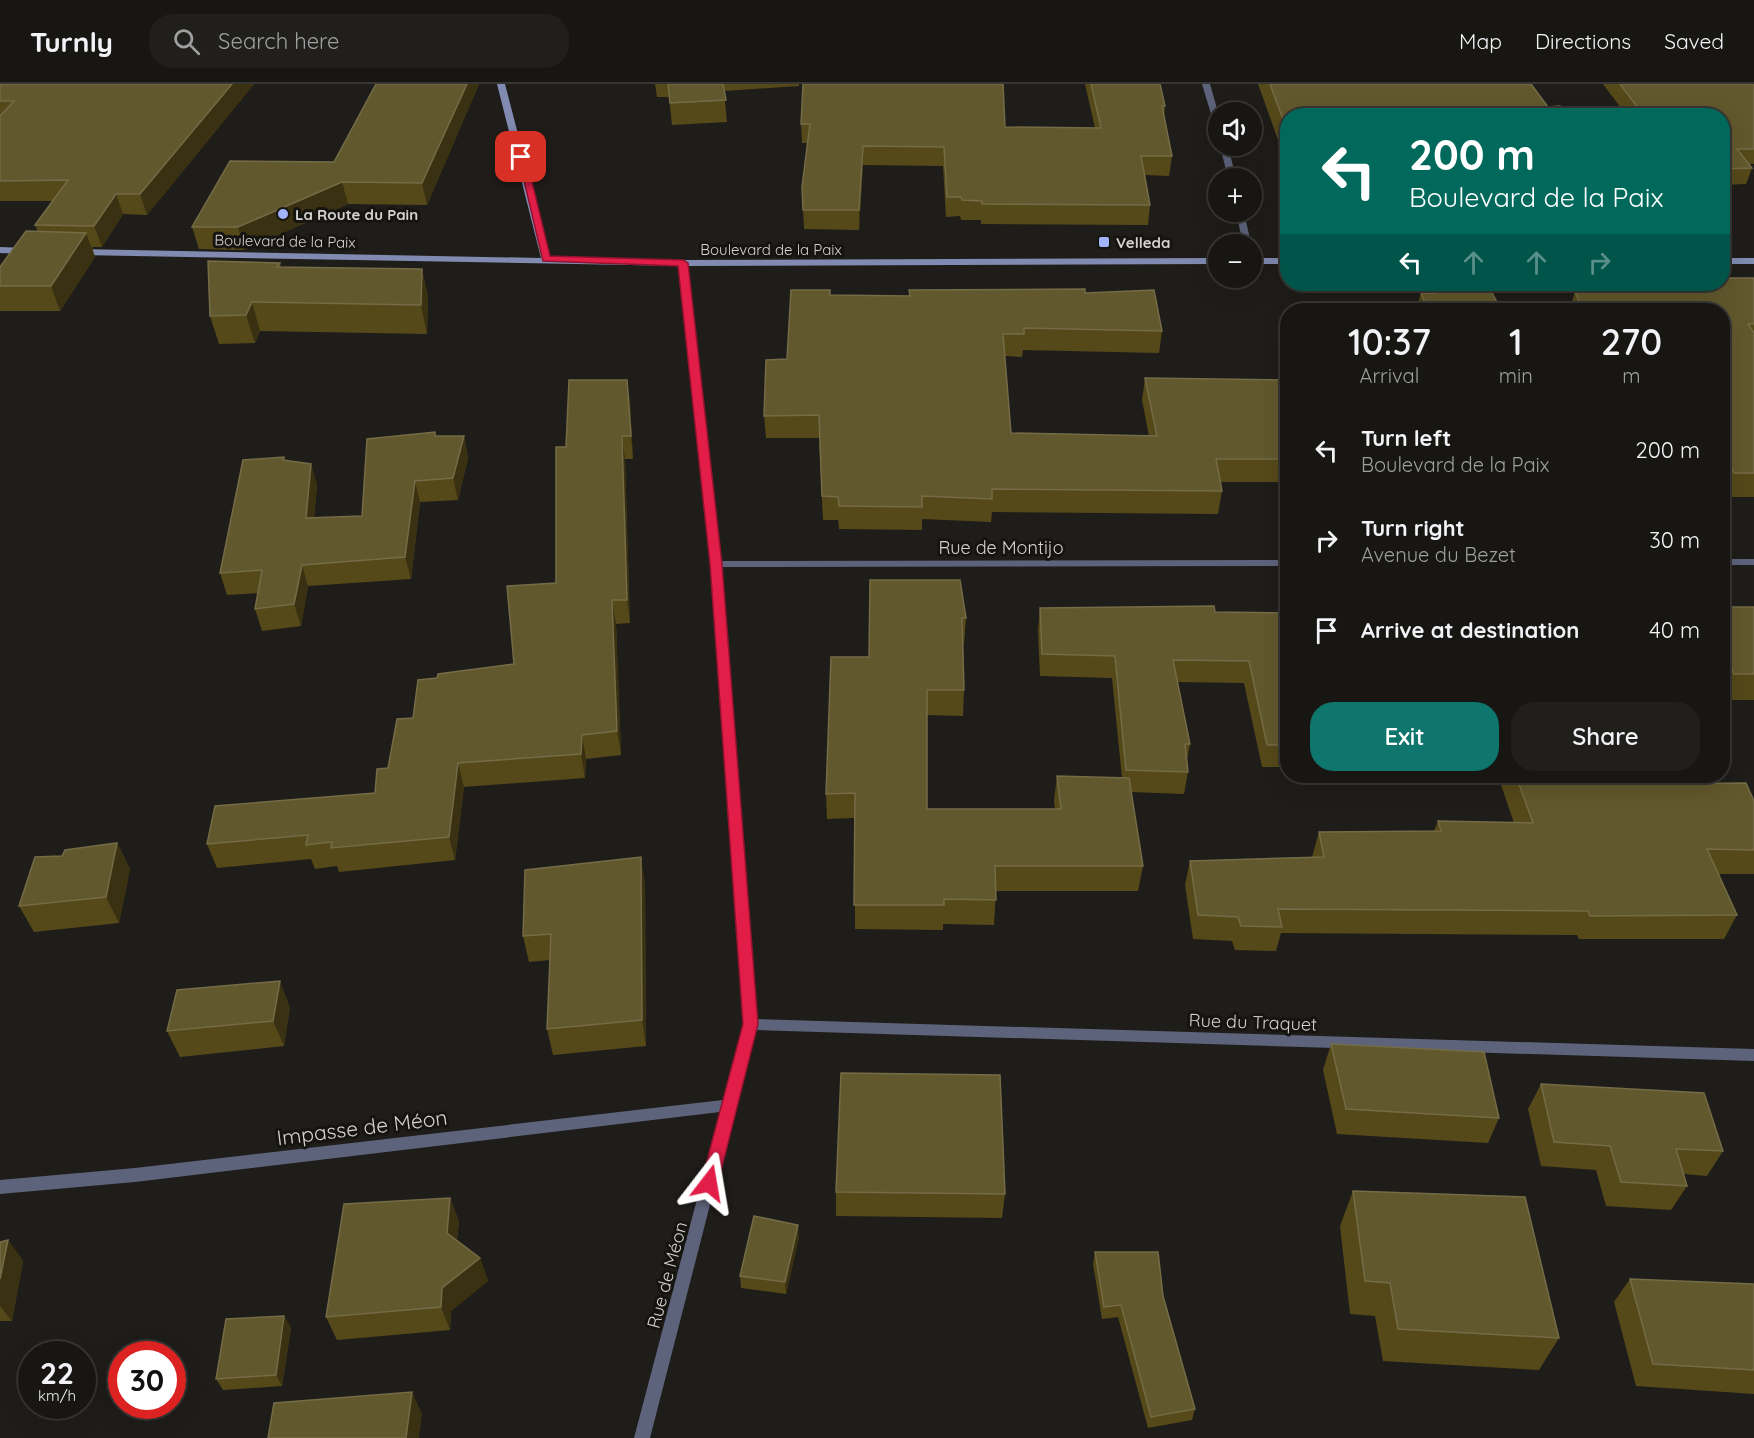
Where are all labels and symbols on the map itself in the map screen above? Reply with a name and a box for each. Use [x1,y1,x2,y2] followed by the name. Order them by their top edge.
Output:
[495,131,546,182] pin
[295,205,418,224] place label: La Route du Pain
[276,207,290,221] marker: La Route du Pain
[214,230,356,252] street label: Boulevard de la Paix
[1116,233,1170,252] place label: Velleda
[1097,235,1111,249] marker: Velleda
[700,240,842,259] street label: Boulevard de la Paix
[938,536,1064,559] street label: Rue de Montijo
[1188,1008,1318,1036] street label: Rue du Traquet
[275,1104,449,1150] street label: Impasse de Méon
[677,1151,741,1215] position arrow
[642,1219,692,1331] street label: Rue de Méon
[108,1341,186,1419] speed limit sign: 30

